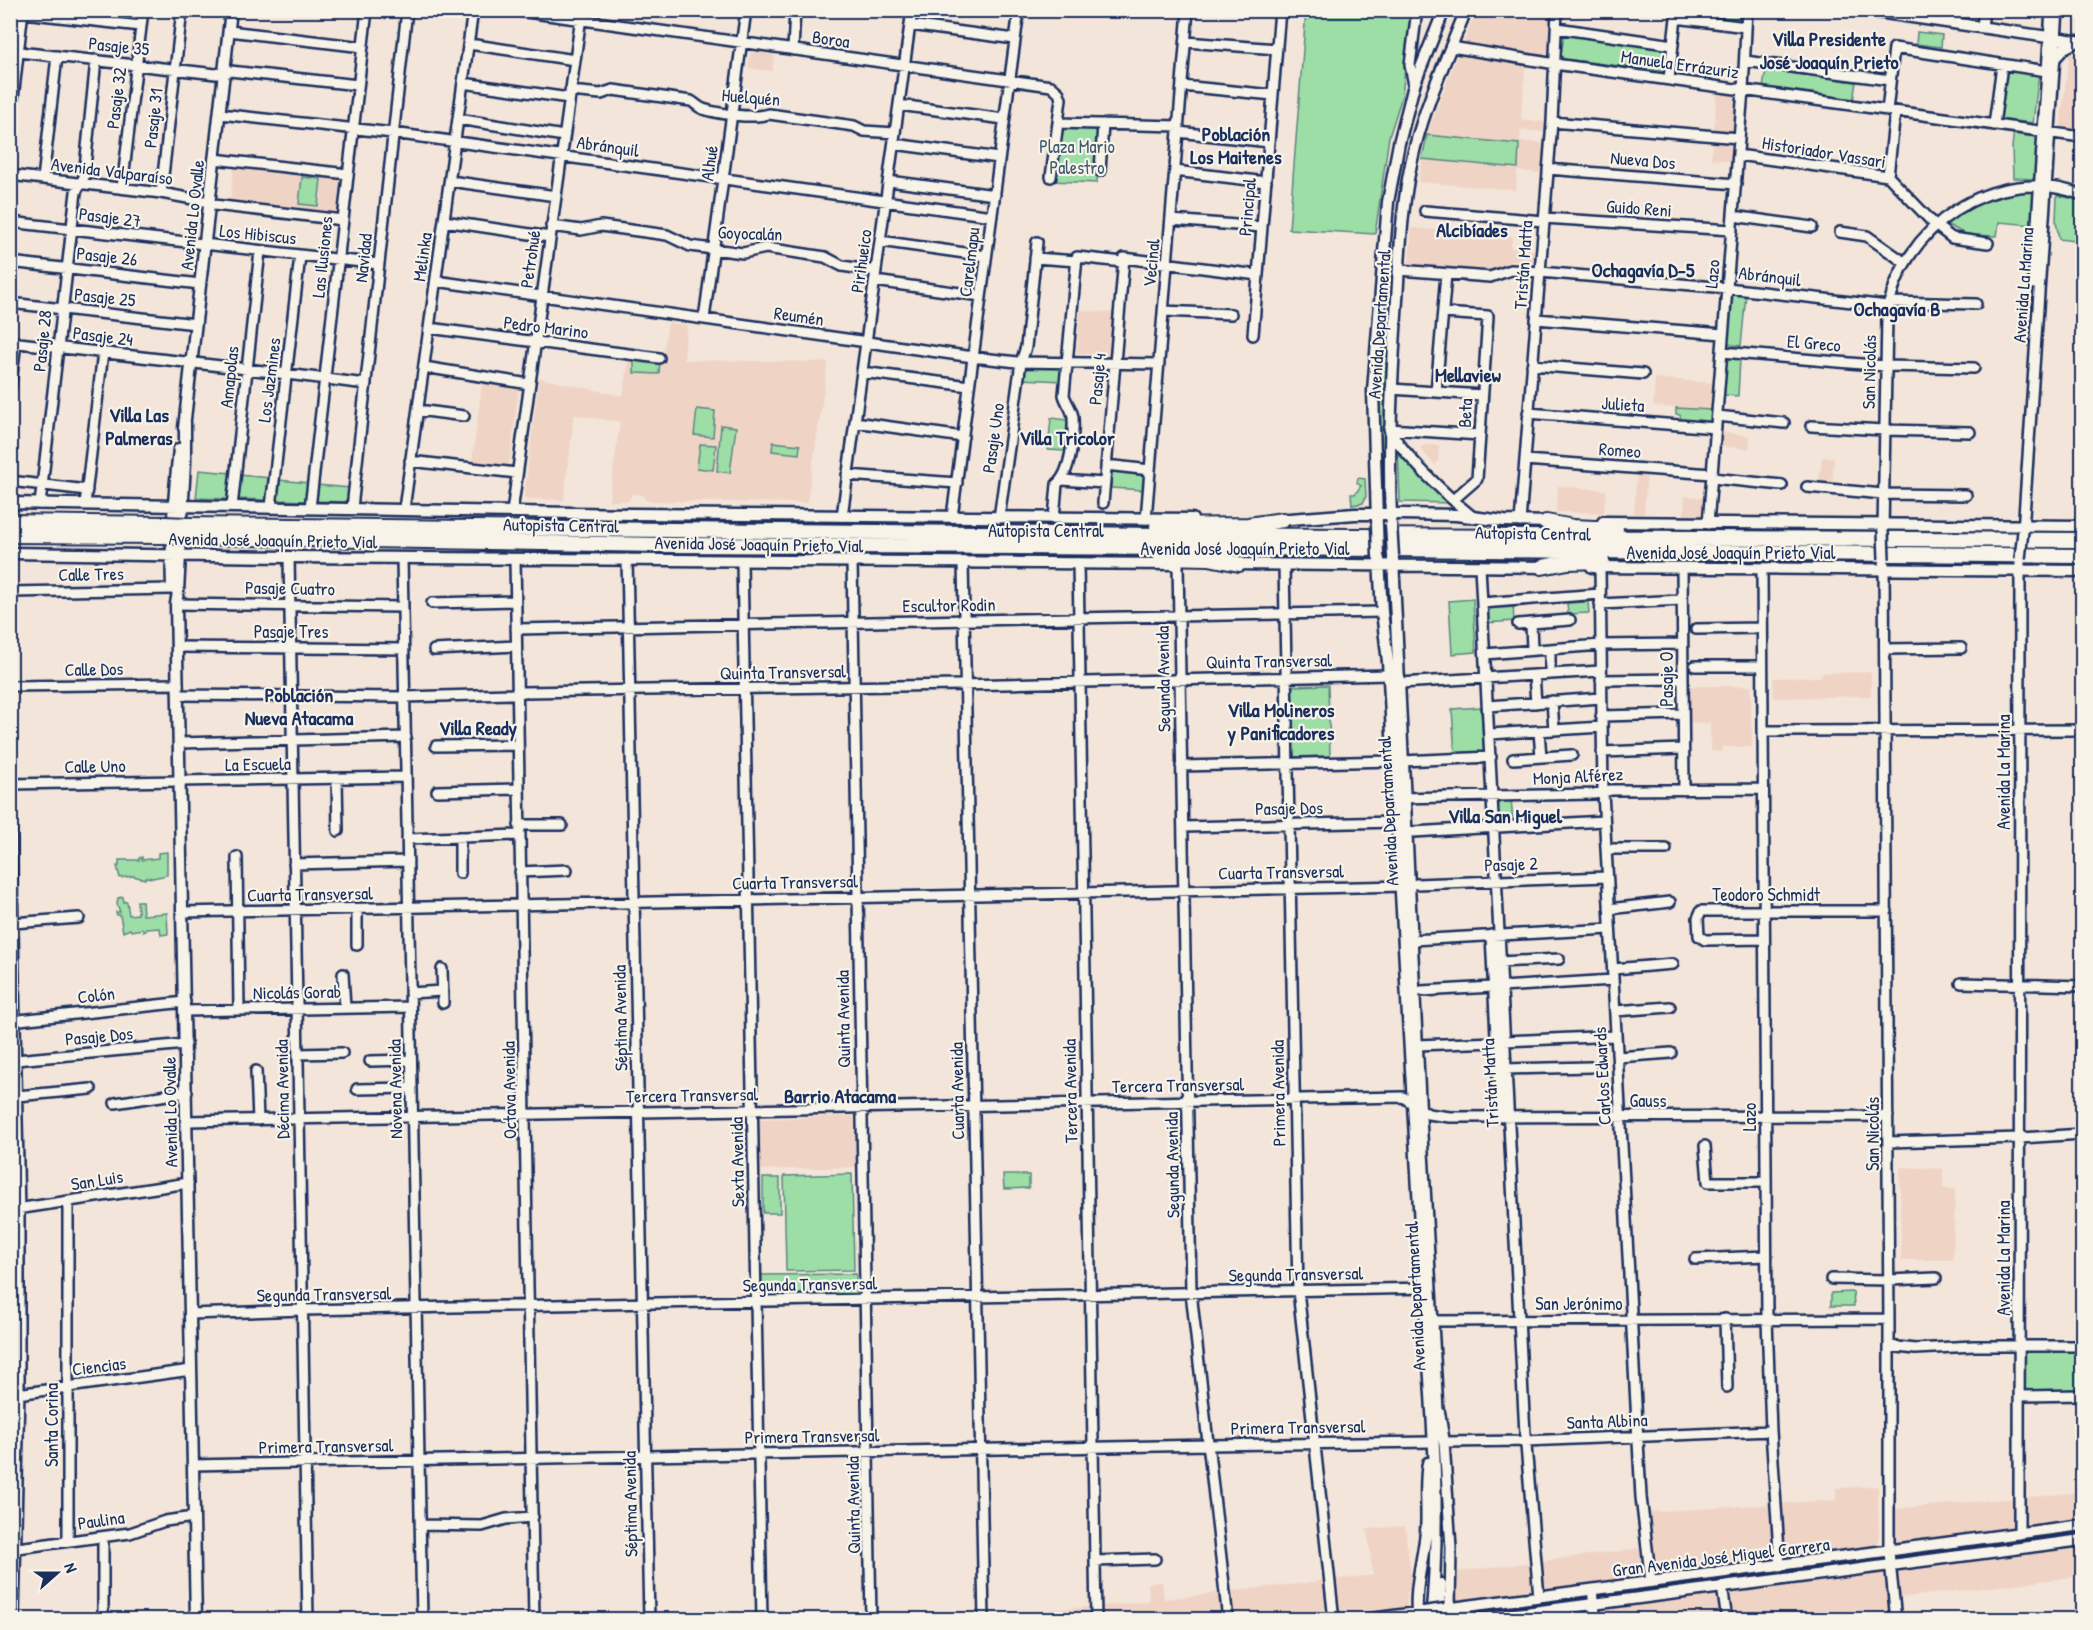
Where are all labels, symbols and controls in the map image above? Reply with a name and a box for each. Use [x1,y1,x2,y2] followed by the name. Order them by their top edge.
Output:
[811,24,851,54] street label: Boroa
[1759,25,1899,76] district label: Villa Presidente José Joaquín Prieto
[87,30,151,62] street label: Pasaje 35
[1619,43,1741,85] street label: Manuela Errázuriz
[100,65,132,130] street label: Pasaje 32
[721,82,781,112] street label: Huelquén
[137,87,169,149] street label: Pasaje 31
[1190,120,1282,170] district label: Población Los Maitenes
[575,129,641,163] street label: Abránquil
[1760,130,1888,174] street label: Historiador Vassari
[1039,134,1115,180] park label: Plaza Mario Palestro
[694,144,724,182] street label: Alhué
[1609,145,1677,175] street label: Nueva Dos
[50,151,174,191] street label: Avenida Valparaíso
[174,159,210,271] street label: Avenida Lo Ovalle
[1232,177,1262,237] street label: Principal
[1605,193,1673,223] street label: Guido Reni
[77,201,143,233] street label: Pasaje 27
[305,215,339,299] street label: Las Ilusiones
[1436,216,1508,243] district label: Alcibíades
[218,218,298,250] street label: Los Hibiscus
[717,219,783,247] street label: Goyocalán
[1507,220,1539,310] street label: Tristán Matta
[952,226,986,298] street label: Carelmapu
[2007,227,2039,343] street label: Avenida La Marina
[514,228,546,290] street label: Petrohué
[844,228,878,294] street label: Pirihueico
[406,231,438,283] street label: Melinka
[348,232,378,284] street label: Navidad
[1136,238,1166,288] street label: Vecinal
[75,240,139,272] street label: Pasaje 26
[1361,248,1397,400] street label: Avenida Departamental
[1592,256,1695,284] district label: Ochagavía D-5
[1698,259,1726,289] street label: Lazo
[1737,260,1803,292] street label: Abránquil
[73,281,137,313] street label: Pasaje 25
[1854,295,1940,323] district label: Ochagavía B
[772,300,826,332] street label: Reumén
[26,309,58,373] street label: Pasaje 28
[502,309,590,345] street label: Pedro Marino
[71,320,135,352] street label: Pasaje 24
[1786,328,1842,358] street label: El Greco
[1856,335,1882,409] street label: San Nicolás
[251,336,287,424] street label: Los Jazmines
[213,345,245,409] street label: Amapolas
[1082,352,1112,406] street label: Pasaje 4
[1435,361,1502,388] district label: Mellaview
[1601,390,1645,418] street label: Julieta
[1452,398,1478,428] street label: Beta
[105,401,173,451] district label: Villa Las Palmeras
[976,401,1010,475] street label: Pasaje Uno
[1019,424,1115,451] district label: Villa Tricolor
[1598,436,1642,464] street label: Romeo
[503,511,619,539] street label: Autopista Central
[988,518,1104,543] street label: Autopista Central
[1475,519,1591,547] street label: Autopista Central
[168,526,378,554] street label: Avenida José Joaquín Prieto Vial
[654,530,864,558] street label: Avenida José Joaquín Prieto Vial
[1141,536,1350,561] street label: Avenida José Joaquín Prieto Vial
[1627,540,1836,565] street label: Avenida José Joaquín Prieto Vial
[58,561,124,587] street label: Calle Tres
[245,575,335,601] street label: Pasaje Cuatro
[902,592,996,618] street label: Escultor Rodin
[254,619,328,644] street label: Pasaje Tres
[1150,626,1176,732] street label: Segunda Avenida
[1206,647,1332,675] street label: Quinta Transversal
[1654,651,1679,707] street label: Pasaje O
[64,656,124,682] street label: Calle Dos
[720,658,846,686] street label: Quinta Transversal
[245,681,353,731] district label: Población Nueva Atacama
[1227,696,1335,747] district label: Villa Molineros y Panificadores
[439,714,517,742] district label: Villa Ready
[1991,714,2016,830] street label: Avenida La Marina
[1372,735,1404,886] street label: Avenida Departamental
[225,751,291,777] street label: La Escuela
[64,753,126,779] street label: Calle Uno
[1532,761,1624,791] street label: Monja Alférez
[1255,795,1323,821] street label: Pasaje Dos
[1448,802,1563,830] district label: Villa San Miguel
[1484,851,1539,877] street label: Pasaje 2
[1218,858,1344,886] street label: Cuarta Transversal
[732,868,858,896] street label: Cuarta Transversal
[247,880,373,908] street label: Cuarta Transversal
[1712,882,1821,907] street label: Teodoro Schmidt
[607,965,633,1071] street label: Séptima Avenida
[830,970,856,1068] street label: Quinta Avenida
[253,979,341,1005] street label: Nicolás Gorab
[76,981,116,1009] street label: Colón
[64,1021,134,1051] street label: Pasaje Dos
[1587,1026,1617,1126] street label: Carlos Edwards
[1475,1038,1505,1128] street label: Tristán Matta
[269,1039,295,1139] street label: Décima Avenida
[382,1039,408,1139] street label: Novena Avenida
[1057,1039,1083,1143] street label: Tercera Avenida
[1265,1040,1291,1146] street label: Primera Avenida
[496,1041,522,1139] street label: Octava Avenida
[944,1042,970,1140] street label: Cuarta Avenida
[157,1056,183,1168] street label: Avenida Lo Ovalle
[1112,1071,1245,1099] street label: Tercera Transversal
[626,1081,759,1109] street label: Tercera Transversal
[784,1082,896,1109] district label: Barrio Atacama
[1630,1088,1666,1113] street label: Gauss
[1860,1097,1885,1171] street label: San Nicolás
[1737,1103,1762,1131] street label: Lazo
[1159,1112,1185,1218] street label: Segunda Avenida
[724,1117,750,1207] street label: Sexta Avenida
[69,1164,125,1196] street label: San Luis
[1991,1200,2016,1316] street label: Avenida La Marina
[1399,1220,1431,1371] street label: Avenida Departamental
[1229,1260,1364,1288] street label: Segunda Transversal
[743,1270,878,1298] street label: Segunda Transversal
[257,1280,392,1308] street label: Segunda Transversal
[1535,1291,1623,1316] street label: San Jerónimo
[71,1350,127,1382] street label: Ciencias
[39,1383,64,1467] street label: Santa Corina
[1566,1407,1648,1435] street label: Santa Albina
[1230,1413,1366,1441] street label: Primera Transversal
[744,1422,880,1450] street label: Primera Transversal
[258,1432,394,1460] street label: Primera Transversal
[617,1451,643,1557] street label: Séptima Avenida
[840,1456,866,1554] street label: Quinta Avenida
[76,1504,126,1536] street label: Paulina
[1611,1531,1831,1583] street label: Gran Avenida José Miguel Carrera
[27,1543,87,1603] north arrow
[59,1560,83,1576] text: N

